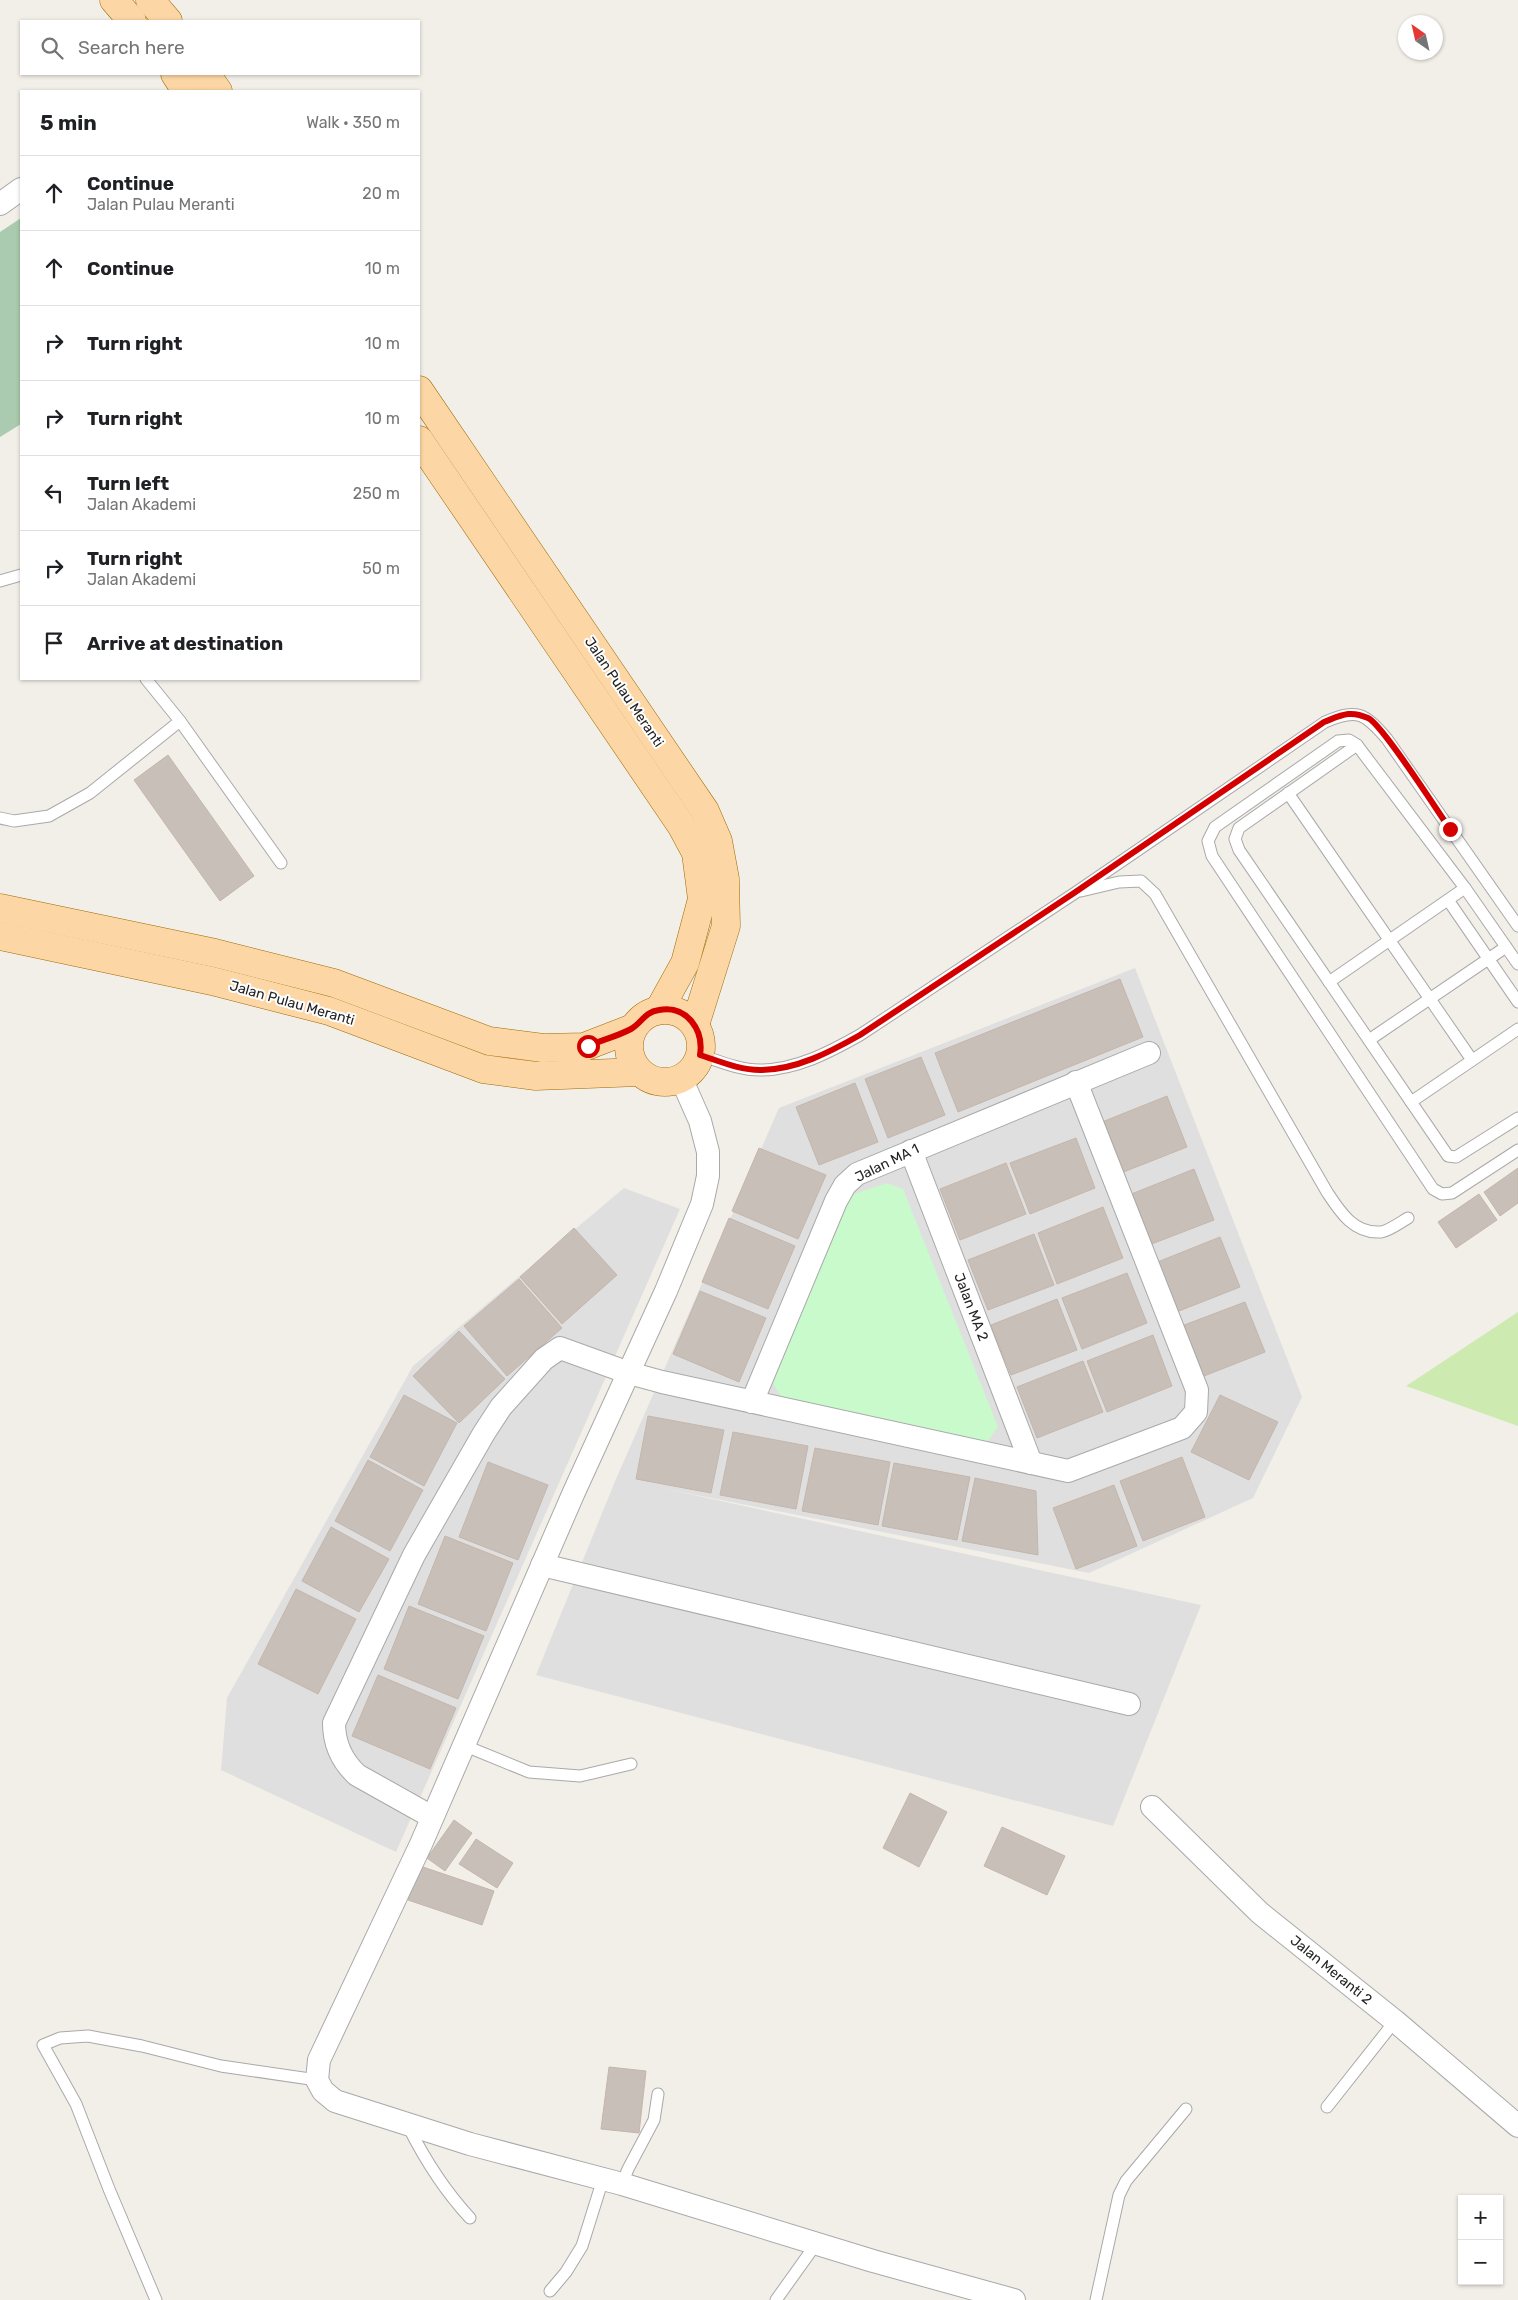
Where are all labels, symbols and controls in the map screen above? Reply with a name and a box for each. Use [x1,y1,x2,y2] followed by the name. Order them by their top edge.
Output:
[1398,15,1443,60] north arrow
[20,20,420,75] search box
[38,34,66,62] icon: search
[78,36,185,59] text: Search here
[40,110,97,135] text: 5 min
[306,113,400,132] text: Walk · 350 m
[87,172,174,195] text: Continue
[40,179,68,207] icon: ahead
[362,184,400,203] text: 20 m
[87,195,235,214] text: Jalan Pulau Meranti
[40,254,68,282] icon: ahead
[87,257,174,280] text: Continue
[365,259,400,278] text: 10 m
[40,329,68,357] icon: right
[87,332,182,355] text: Turn right
[365,334,400,353] text: 10 m
[40,404,68,432] icon: right
[87,407,182,430] text: Turn right
[365,409,400,428] text: 10 m
[87,472,169,495] text: Turn left
[40,479,68,507] icon: left
[353,484,400,503] text: 250 m
[87,495,196,514] text: Jalan Akademi
[87,547,182,570] text: Turn right
[40,554,68,582] icon: right
[362,559,400,578] text: 50 m
[87,570,196,589] text: Jalan Akademi
[40,629,68,657] icon: arrive
[87,632,283,655] text: Arrive at destination
[581,634,667,750] street label: Jalan Pulau Meranti
[1439,818,1462,841] route end
[228,977,356,1029] street label: Jalan Pulau Meranti
[577,1035,600,1058] route start
[852,1140,922,1186] street label: Jalan MA 1
[950,1271,992,1343] street label: Jalan MA 2
[1287,1932,1375,2008] street label: Jalan Meranti 2
[1458,2195,1503,2285] map controls
[1458,2195,1503,2240] button: +
[1458,2240,1503,2285] button: −

